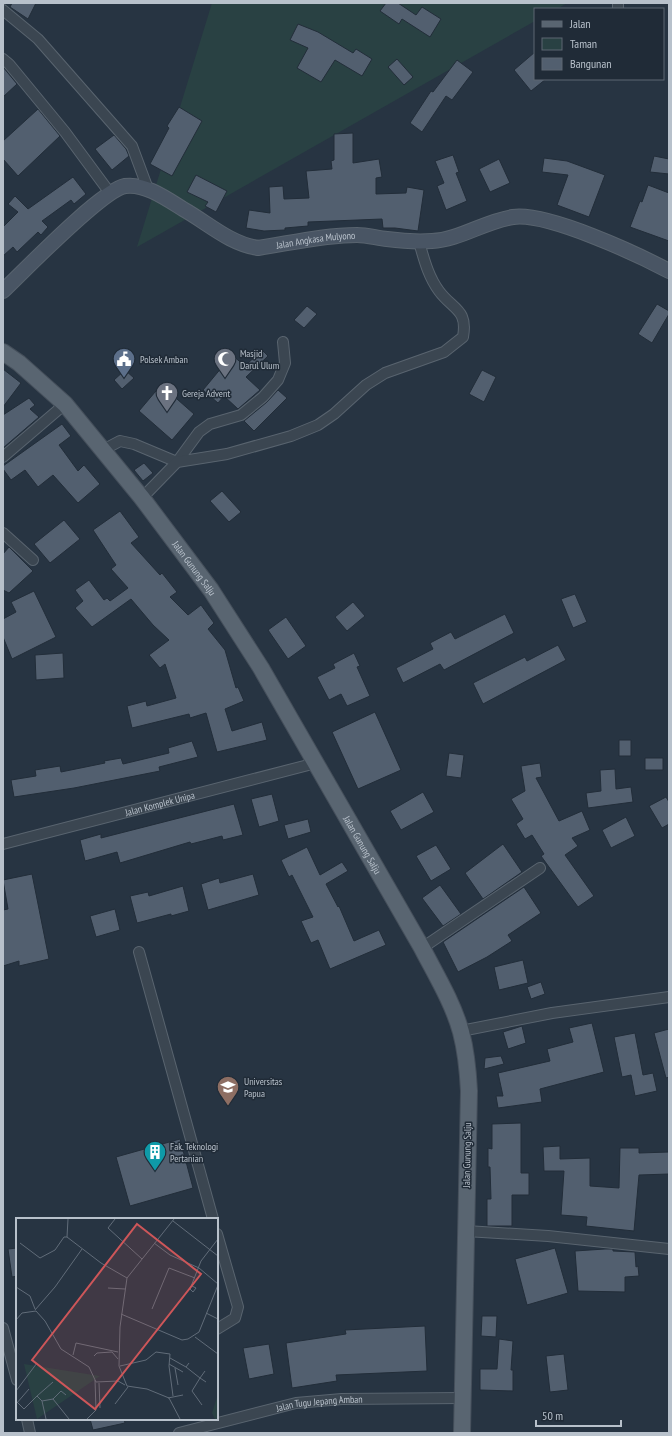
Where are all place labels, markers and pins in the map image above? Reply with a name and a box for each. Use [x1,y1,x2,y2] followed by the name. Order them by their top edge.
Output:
[111,346,137,379] public building icon: Polsek Amban
[212,346,238,379] mosque icon: Masjid Darul Ulum
[240,347,279,372] place label: Masjid Darul Ulum
[140,353,188,366] place label: Polsek Amban
[154,380,180,413] church icon: Gereja Advent
[182,387,230,400] place label: Gereja Advent
[215,1074,241,1107] school or university icon: Universitas Papua
[244,1075,283,1100] place label: Universitas Papua
[142,1139,168,1172] building icon: Fak. Teknologi Pertanian
[170,1140,218,1165] place label: Fak. Teknologi Pertanian

